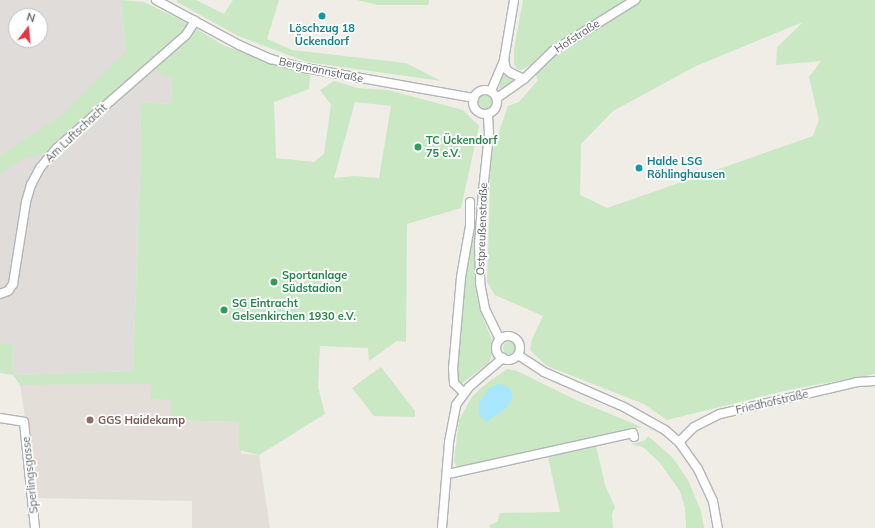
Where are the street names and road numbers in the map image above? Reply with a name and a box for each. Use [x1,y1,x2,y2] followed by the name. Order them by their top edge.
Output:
[552,17,602,55] street label: Hofstraße
[278,55,364,85] street label: Bergmannstraße
[42,101,110,165] street label: Am Luftschacht
[474,182,490,276] street label: Ostpreußenstraße
[734,387,810,417] street label: Friedhofstraße
[19,436,41,514] street label: Sperlingsgasse

